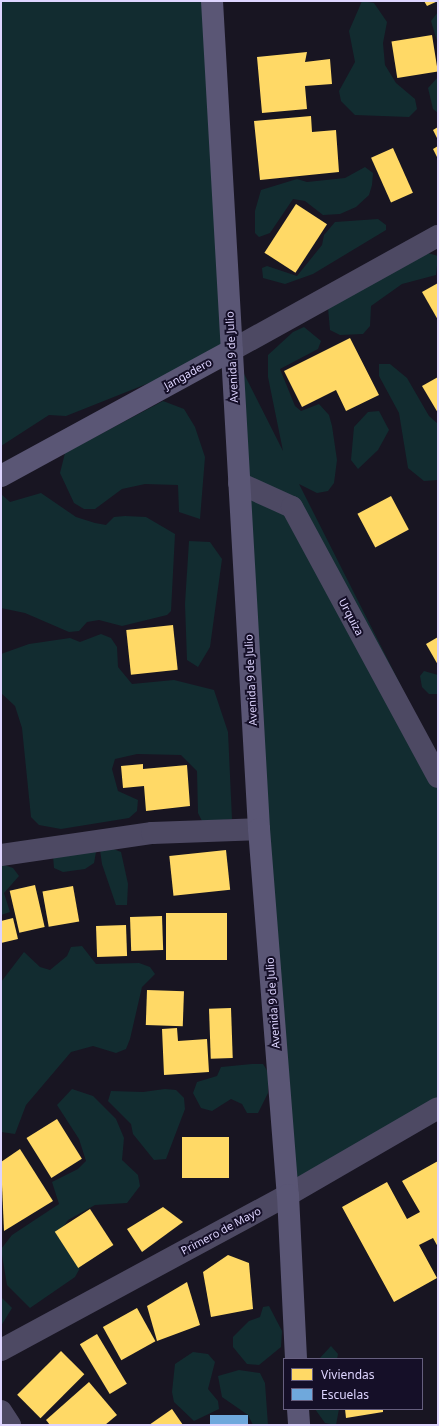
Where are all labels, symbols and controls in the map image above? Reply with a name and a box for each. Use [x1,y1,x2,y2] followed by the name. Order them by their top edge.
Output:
[223,311,241,403] street label: Avenida 9 de Julio
[162,355,214,393] street label: Jangadero
[336,596,366,638] street label: Urquiza
[242,634,260,726] street label: Avenida 9 de Julio
[263,957,283,1049] street label: Avenida 9 de Julio
[179,1204,263,1258] street label: Primero de Mayo
[283,1358,423,1410] legend
[321,1366,375,1383] text: Viviendas
[321,1386,369,1403] text: Escuelas

